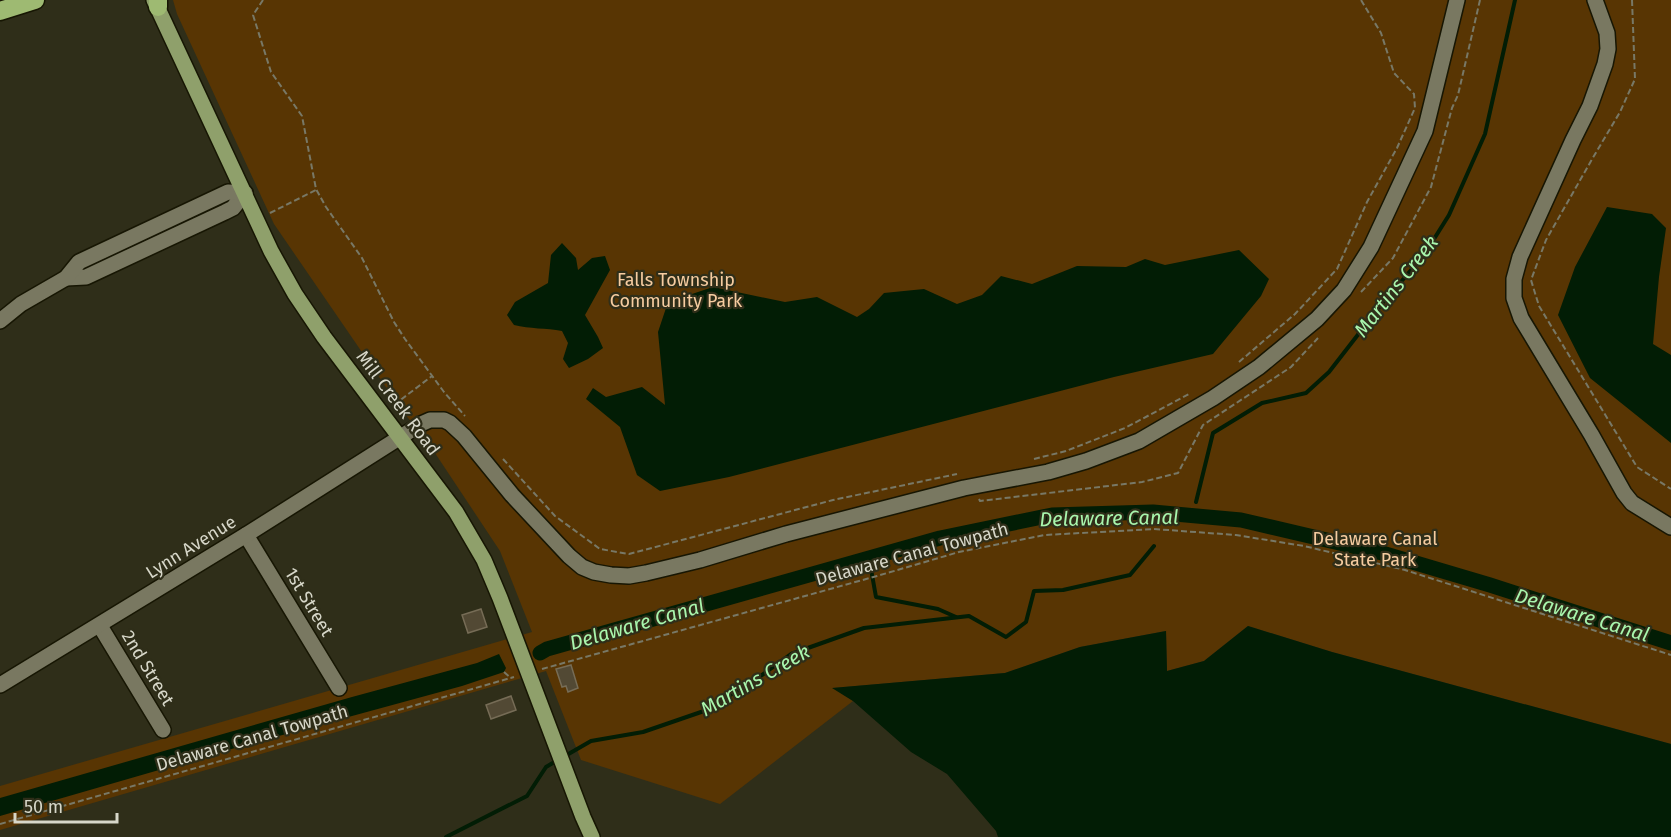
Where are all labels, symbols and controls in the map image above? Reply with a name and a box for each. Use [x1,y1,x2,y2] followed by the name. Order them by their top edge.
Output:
[1349,230,1443,342] water label: Martins Creek
[610,269,743,312] park label: Falls Township Community Park
[351,346,445,460] street label: Mill Creek Road
[1039,505,1179,531] water label: Delaware Canal
[142,511,240,583] street label: Lynn Avenue
[813,518,1011,590] street label: Delaware Canal Towpath
[1313,528,1437,571] park label: Delaware Canal State Park
[280,564,338,641] street label: 1st Street
[1512,583,1652,647] water label: Delaware Canal
[567,593,707,655] water label: Delaware Canal
[117,626,179,710] street label: 2nd Street
[696,639,814,721] water label: Martins Creek
[153,700,351,776] street label: Delaware Canal Towpath
[15,786,117,824] scale bar
[24,796,63,818] text: 50 m

